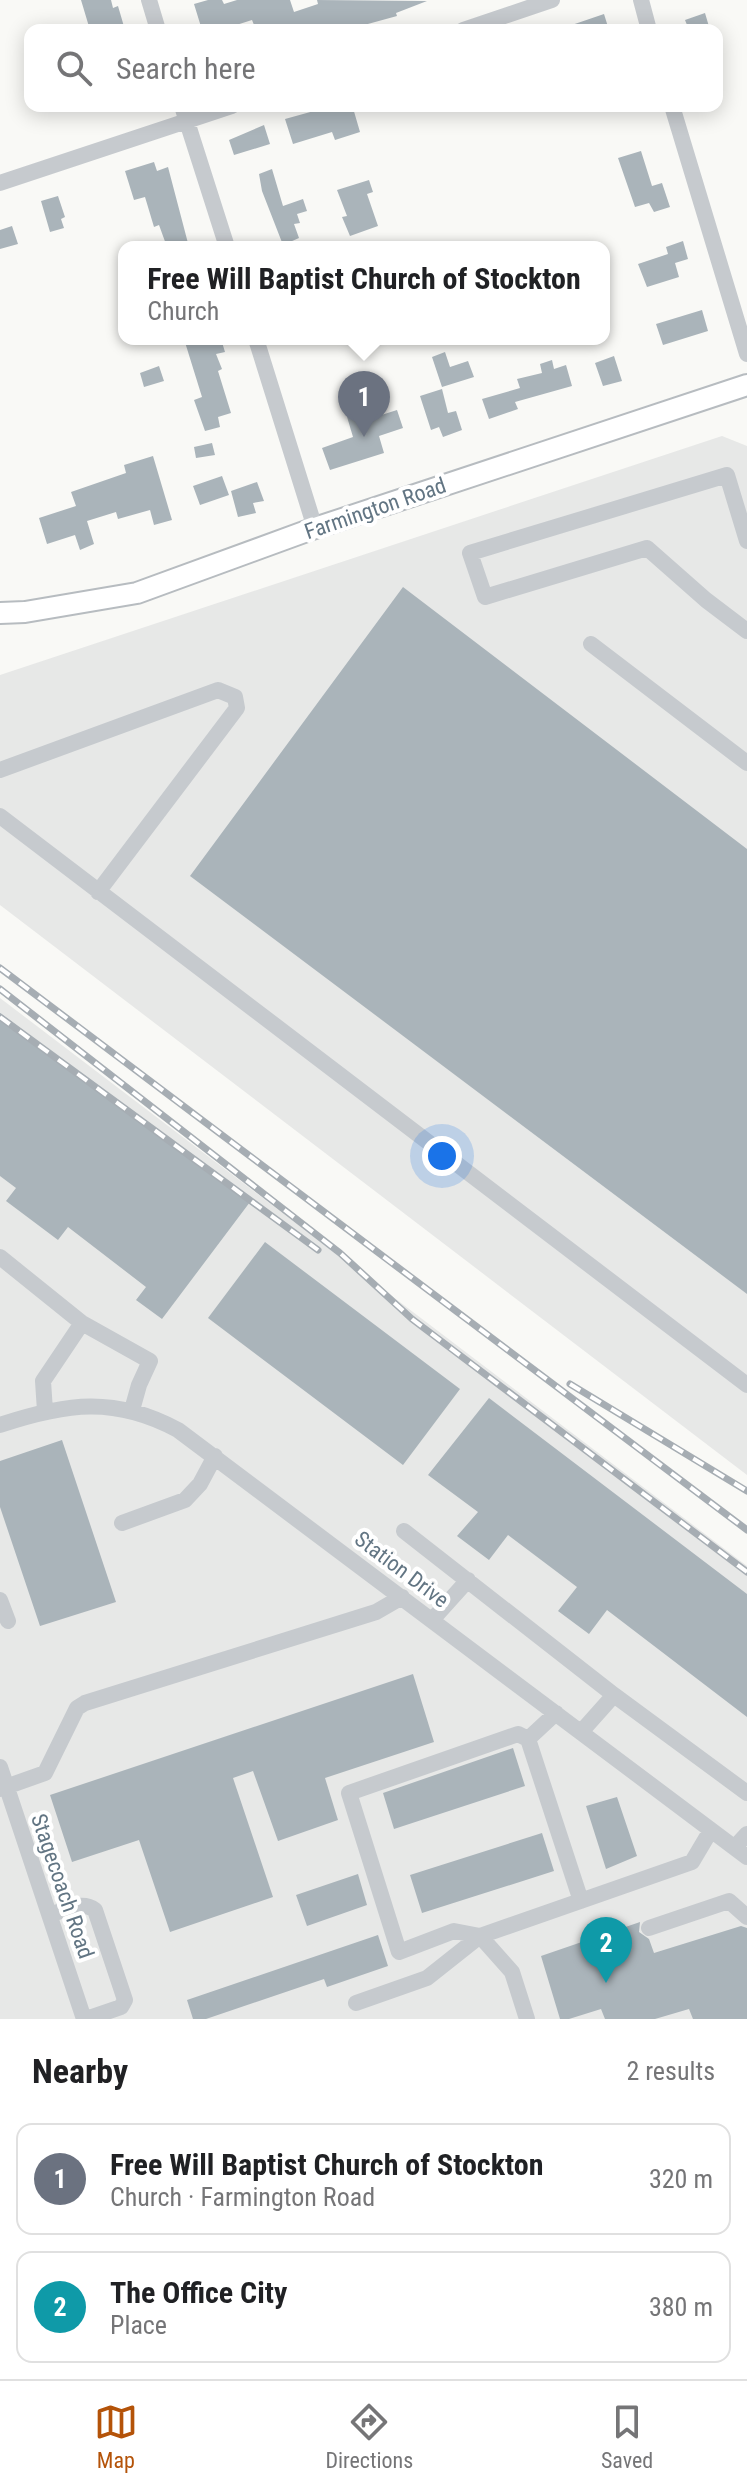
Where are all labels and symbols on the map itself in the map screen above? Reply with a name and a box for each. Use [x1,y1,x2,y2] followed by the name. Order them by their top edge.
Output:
[338,371,390,437] pin: 1
[301,473,449,544] street label: Farmington Road
[422,1136,462,1176] your location
[350,1526,453,1613] street label: Station Drive
[26,1811,99,1962] street label: Stagecoach Road
[580,1917,632,1983] pin: 2

